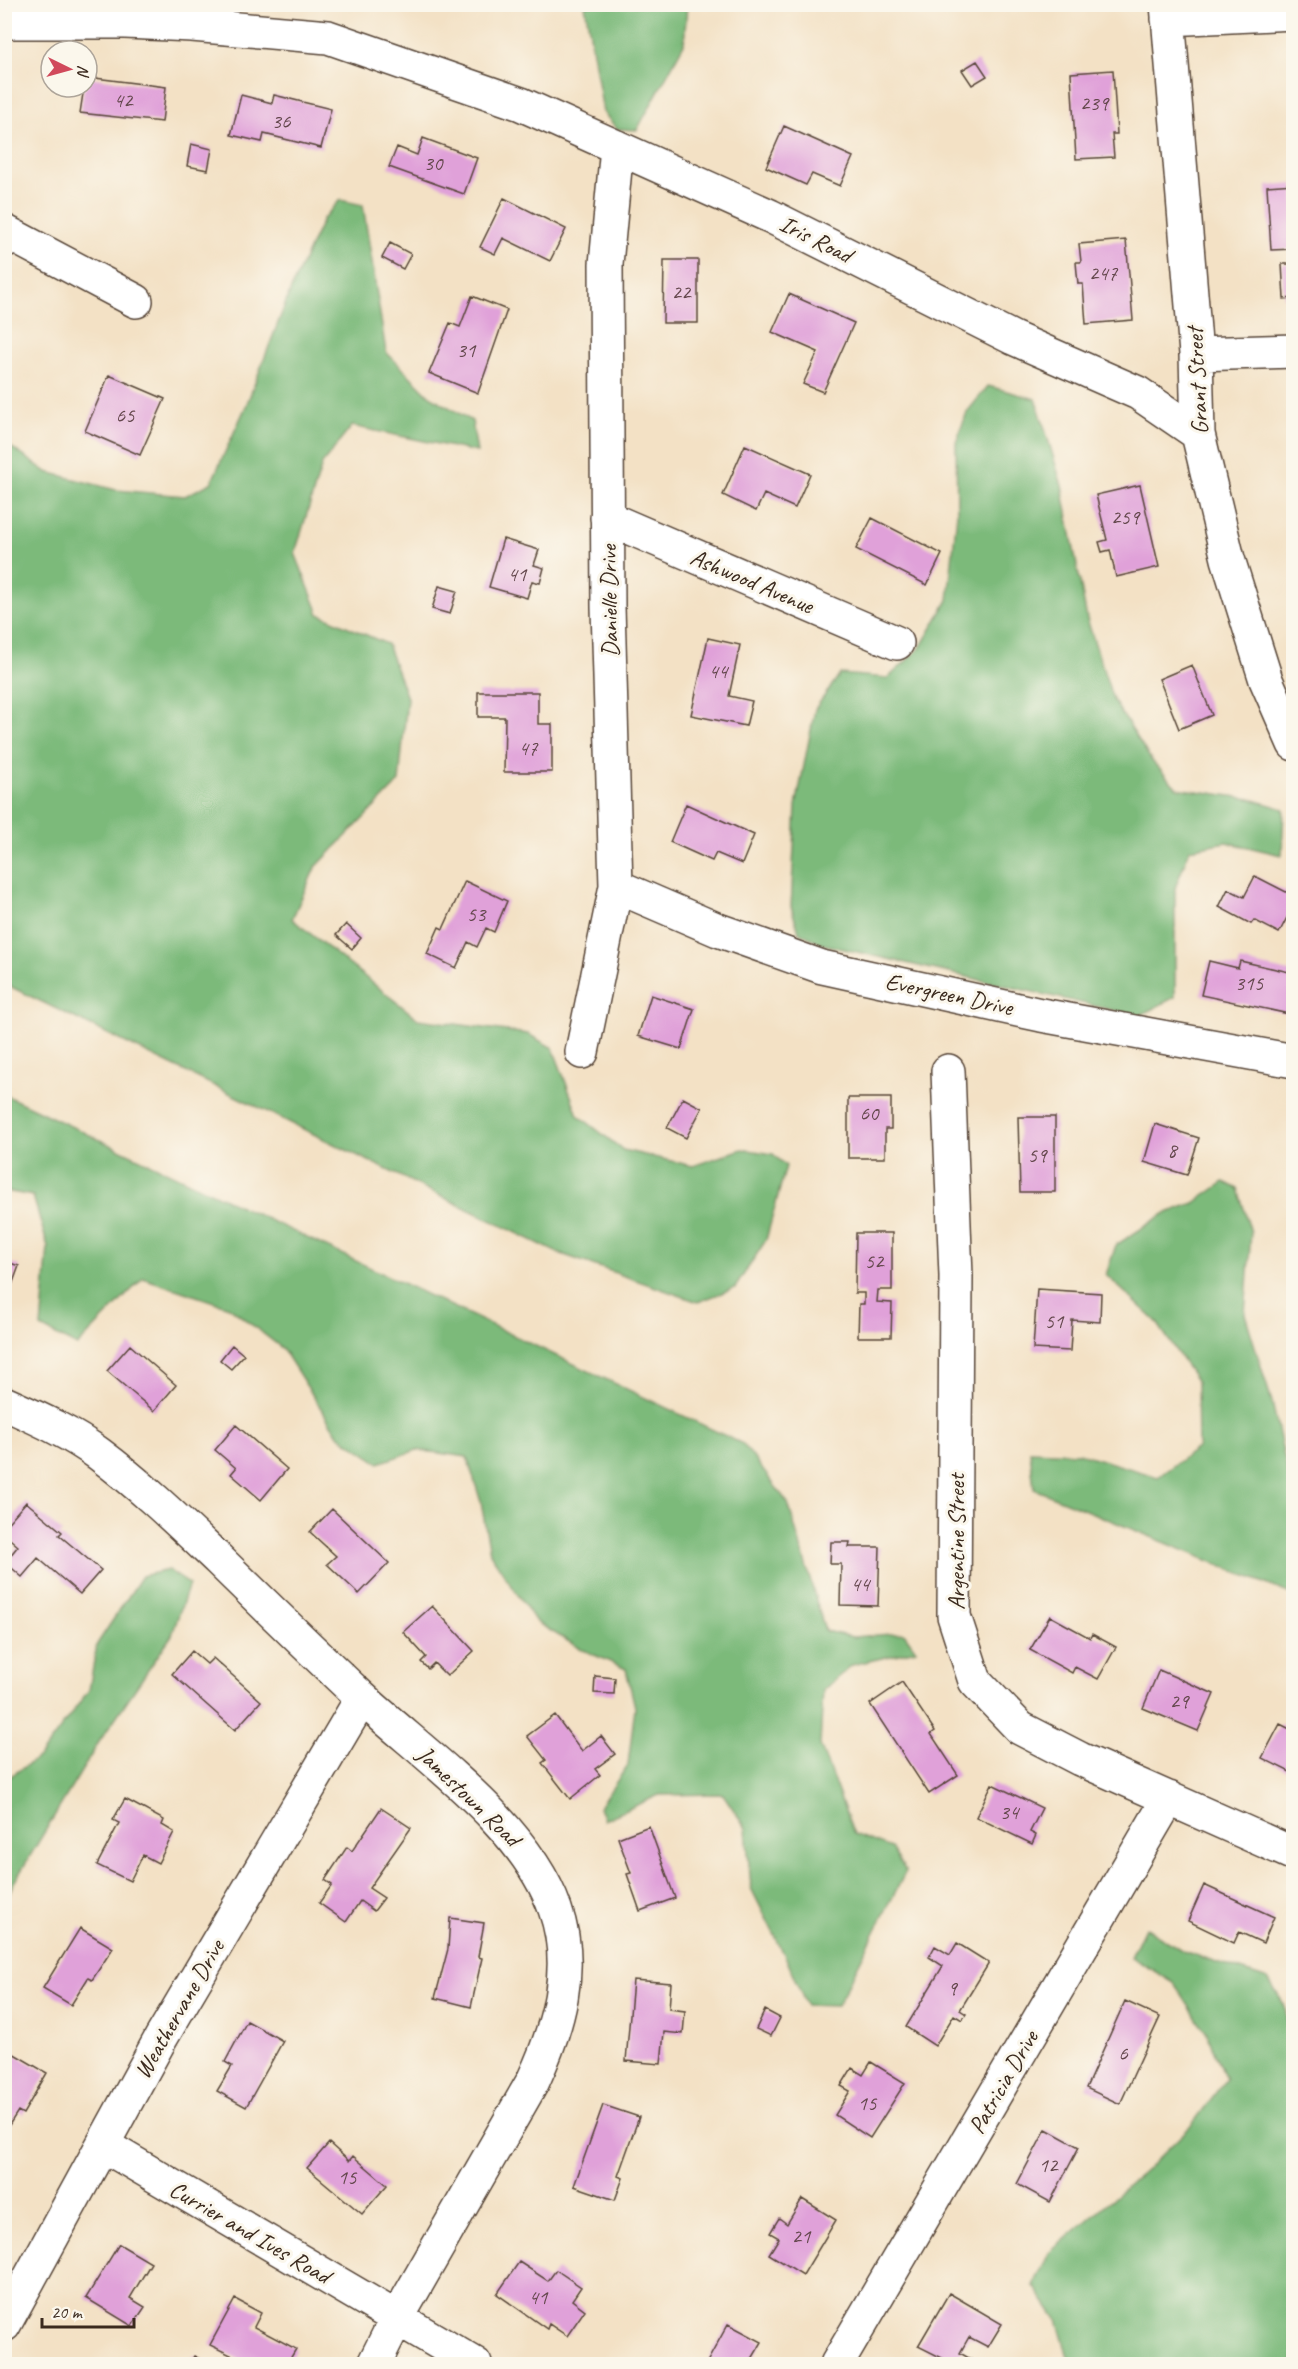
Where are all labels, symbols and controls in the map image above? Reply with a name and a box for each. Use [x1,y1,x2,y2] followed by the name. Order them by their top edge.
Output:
[39,39,99,99] north arrow
[72,64,93,79] text: N
[114,87,134,113] house number: 42
[1080,90,1110,116] house number: 239
[272,108,291,134] house number: 36
[424,150,444,176] house number: 30
[775,208,860,271] street label: Iris Road
[1089,260,1119,286] house number: 247
[672,279,692,305] house number: 22
[1179,324,1215,435] street label: Grant Street
[457,337,477,363] house number: 31
[116,402,136,428] house number: 65
[1111,504,1141,530] house number: 259
[593,542,625,657] street label: Danielle Drive
[686,542,820,621] street label: Ashwood Avenue
[508,561,528,587] house number: 41
[709,658,730,684] house number: 44
[519,735,539,761] house number: 47
[467,901,487,927] house number: 53
[883,966,1017,1023] street label: Evergreen Drive
[1235,970,1265,996] house number: 315
[860,1100,880,1126] house number: 60
[1167,1137,1179,1163] house number: 8
[1028,1142,1048,1168] house number: 59
[865,1248,885,1274] house number: 52
[1045,1308,1065,1334] house number: 51
[941,1472,971,1610] street label: Argentine Street
[851,1571,872,1597] house number: 44
[1170,1688,1190,1714] house number: 29
[410,1738,530,1855] street label: Jamestown Road
[1000,1799,1021,1825] house number: 34
[127,1932,232,2084] street label: Weathervane Drive
[947,1975,958,2001] house number: 9
[961,2023,1046,2139] street label: Patricia Drive
[1118,2040,1128,2066] house number: 6
[858,2090,878,2116] house number: 15
[1039,2152,1059,2178] house number: 12
[338,2164,358,2190] house number: 15
[164,2174,339,2292] street label: Currier and Ives Road
[792,2223,812,2249] house number: 21
[529,2284,549,2310] house number: 41
[42,2291,134,2329] scale bar
[51,2301,84,2323] text: 20 m

